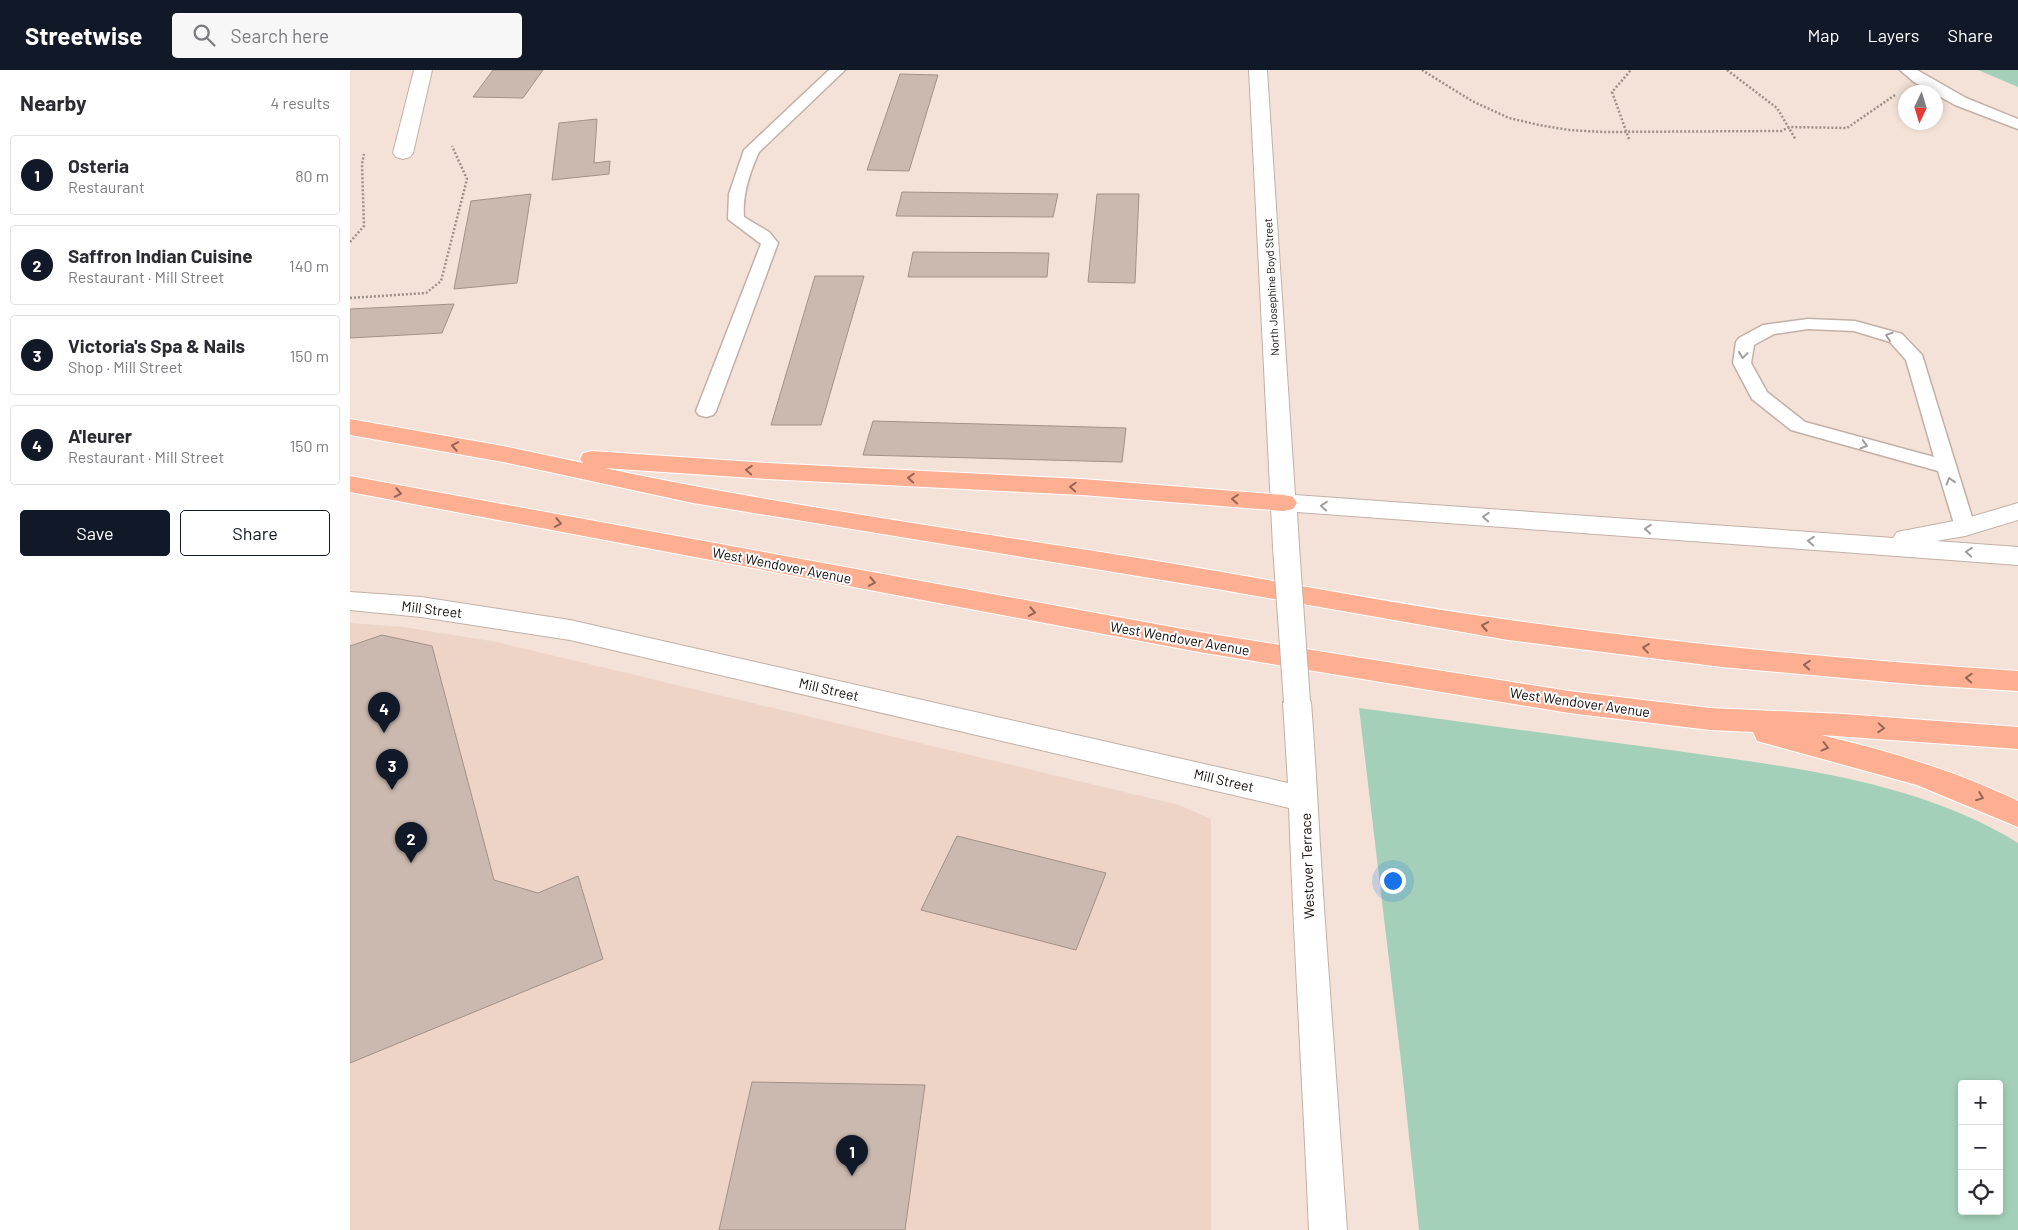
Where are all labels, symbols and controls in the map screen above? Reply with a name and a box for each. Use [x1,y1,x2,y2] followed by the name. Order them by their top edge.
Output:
[172,13,522,58] search box
[25,21,142,50] text: Streetwise
[190,21,218,49] icon: search
[230,24,329,47] text: Search here
[1807,24,1839,46] text: Map
[1867,24,1920,46] text: Layers
[1948,24,1993,46] text: Share
[1898,85,1943,130] north arrow
[20,90,86,115] text: Nearby
[270,93,330,112] text: 4 results
[68,154,129,177] text: Osteria
[34,166,40,185] text: 1
[295,166,329,185] text: 80 m
[68,177,145,196] text: Restaurant
[1261,218,1281,356] street label: North Josephine Boyd Street
[68,244,253,267] text: Saffron Indian Cuisine
[33,256,41,275] text: 2
[289,256,329,275] text: 140 m
[68,267,224,286] text: Restaurant · Mill Street
[1885,332,1893,342] one-way arrow
[68,334,245,357] text: Victoria's Spa & Nails
[33,346,41,365] text: 3
[290,346,329,365] text: 150 m
[1738,352,1749,360] one-way arrow
[68,357,183,376] text: Shop · Mill Street
[68,424,132,447] text: A'leurer
[32,436,42,455] text: 4
[290,436,329,455] text: 150 m
[1859,439,1867,449] one-way arrow
[451,441,460,451] one-way arrow
[68,447,224,466] text: Restaurant · Mill Street
[744,464,752,475] one-way arrow
[907,473,915,484] one-way arrow
[1945,477,1955,485] one-way arrow
[1069,481,1077,492] one-way arrow
[394,487,402,498] one-way arrow
[1231,494,1239,505] one-way arrow
[1320,500,1328,511] one-way arrow
[20,510,170,556] button: Save
[180,510,330,556] button: Share
[1482,512,1490,523] one-way arrow
[553,517,562,528] one-way arrow
[1644,524,1652,535] one-way arrow
[1806,536,1814,547] one-way arrow
[711,543,853,587] street label: West Wendover Avenue
[1965,547,1973,558] one-way arrow
[868,576,877,587] one-way arrow
[401,597,463,621] street label: Mill Street
[1028,606,1036,616] one-way arrow
[1109,617,1251,659] street label: West Wendover Avenue
[1480,622,1489,632] one-way arrow
[1641,643,1650,653] one-way arrow
[1803,660,1811,671] one-way arrow
[1965,672,1973,683] one-way arrow
[797,674,861,704] street label: Mill Street
[1509,684,1651,720] street label: West Wendover Avenue
[368,692,400,733] pin: 4
[1877,722,1885,733] one-way arrow
[1821,742,1829,752] one-way arrow
[376,749,408,790] pin: 3
[1192,765,1256,795] street label: Mill Street
[1975,790,1984,801] one-way arrow
[1297,813,1317,919] street label: Westover Terrace
[395,822,427,863] pin: 2
[1380,868,1406,894] your location
[1958,1080,2003,1215] map controls
[1958,1080,2003,1125] button: +
[1958,1125,2003,1170] button: −
[836,1135,868,1176] pin: 1
[1958,1170,2003,1215] button: locate

